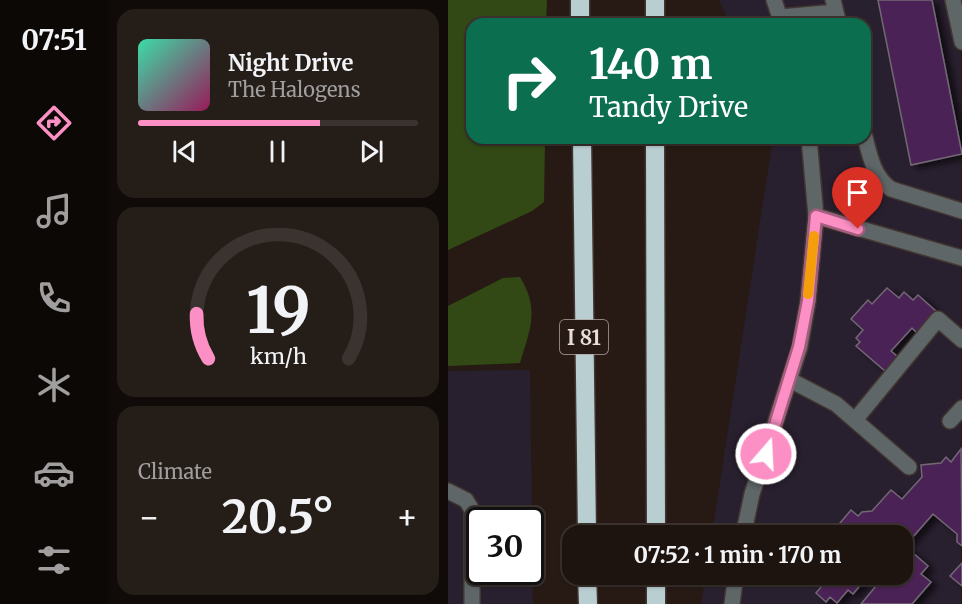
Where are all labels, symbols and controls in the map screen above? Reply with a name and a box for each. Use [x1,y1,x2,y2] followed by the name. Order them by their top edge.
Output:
[21,23,87,57] text: 07:51
[589,38,712,90] text: 140 m
[490,42,568,120] icon: right
[228,49,353,77] text: Night Drive
[228,77,360,102] text: The Halogens
[589,90,748,124] text: Tandy Drive
[33,102,75,144] icon: directions
[168,135,201,168] icon: previous
[261,135,294,168] icon: pause
[355,135,388,168] icon: next
[832,167,883,229] pin
[841,176,874,209] icon: arrive
[33,190,75,232] icon: music
[246,272,310,350] text: 19
[33,277,75,319] icon: phone
[560,320,608,354] road number: I 81
[250,343,306,370] text: km/h
[33,364,75,406] icon: climate
[734,422,798,486] position arrow
[33,452,75,494] icon: car
[138,459,212,484] text: Climate
[222,489,334,545] text: 20.5°
[138,497,160,538] text: −
[396,497,418,538] text: +
[466,507,544,585] speed limit sign: 30
[33,539,75,581] icon: filters
[634,541,841,569] text: 07:52 · 1 min · 170 m

